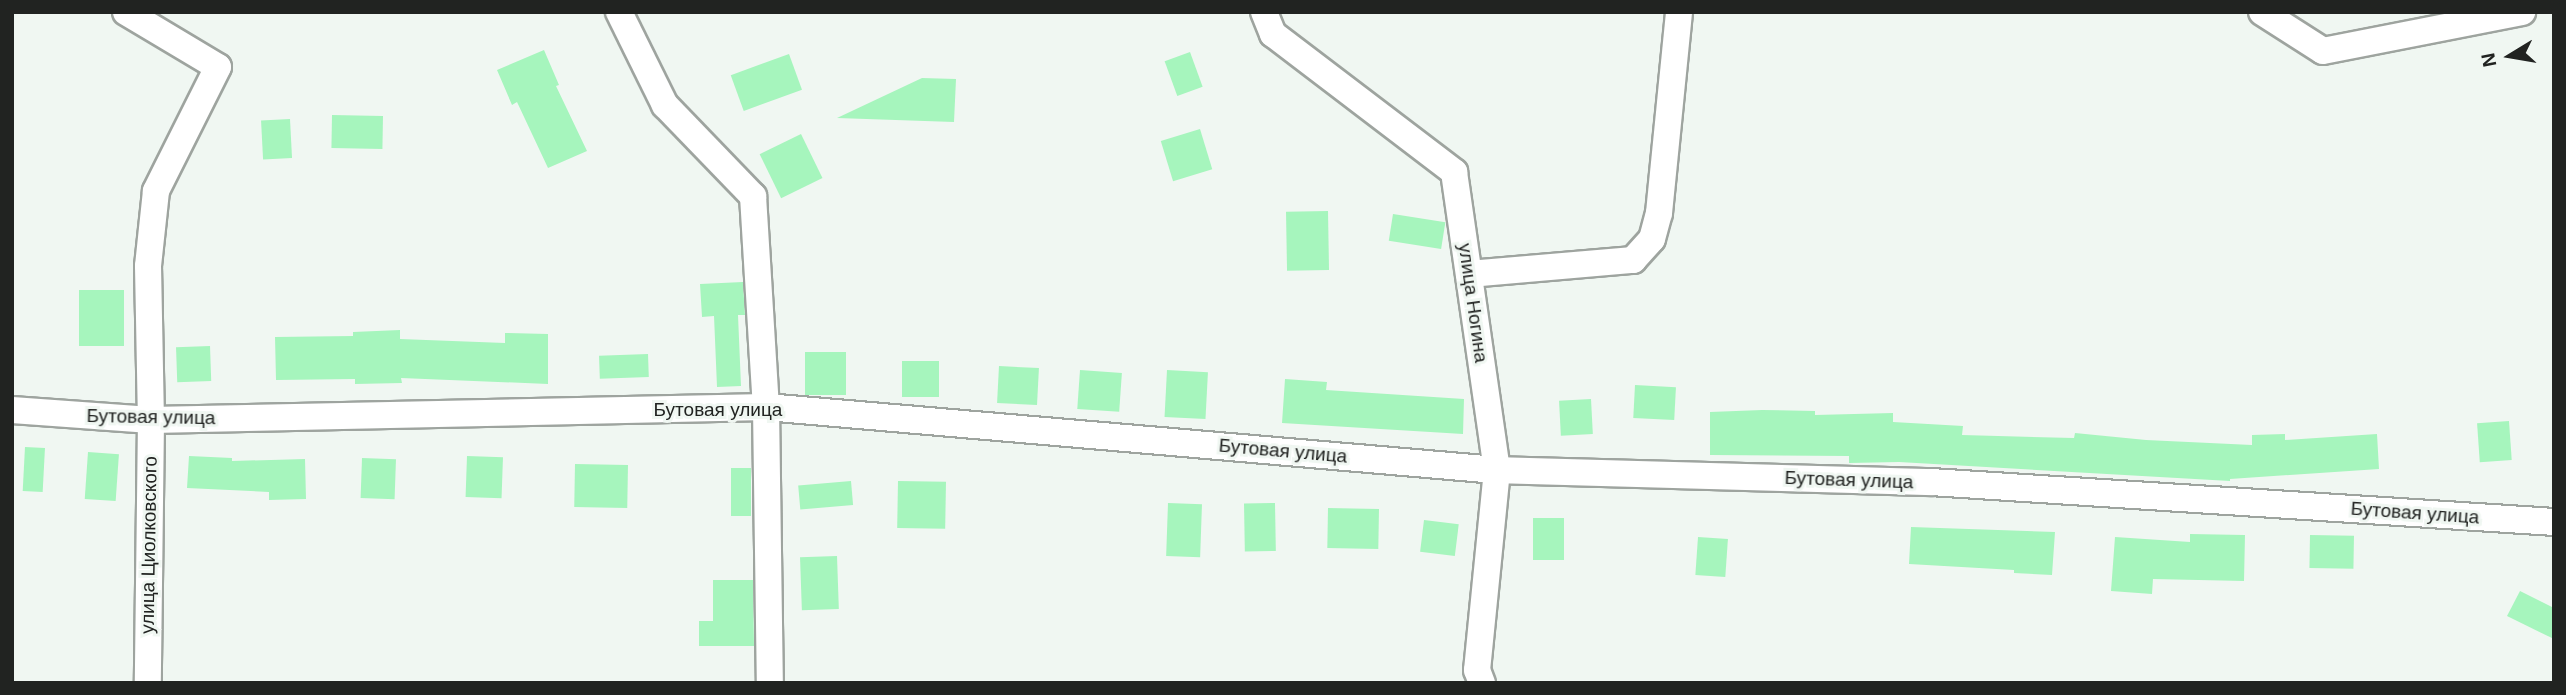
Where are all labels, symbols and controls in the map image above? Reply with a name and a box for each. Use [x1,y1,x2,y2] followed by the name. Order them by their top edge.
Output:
[2475,21,2545,91] north arrow
[2477,51,2501,69] text: N
[1453,242,1493,364] street label: улица Ногина
[654,399,782,421] street label: Бутовая улица
[86,404,216,430] street label: Бутовая улица
[1218,434,1348,468] street label: Бутовая улица
[136,456,162,634] street label: улица Циолковского
[1784,466,1914,494] street label: Бутовая улица
[2350,497,2480,529] street label: Бутовая улица

